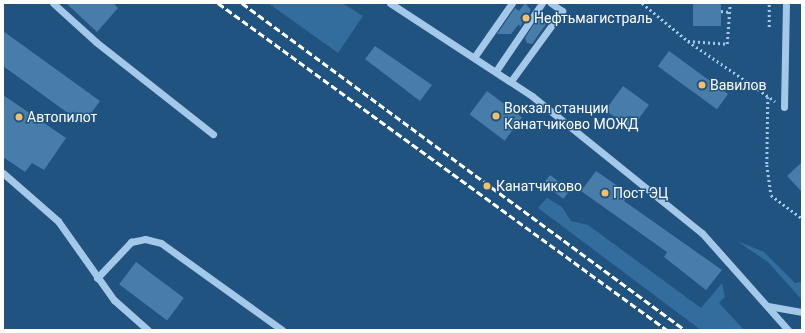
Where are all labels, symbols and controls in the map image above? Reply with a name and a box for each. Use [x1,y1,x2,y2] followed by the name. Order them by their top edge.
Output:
[534,10,653,26] place label: Нефтьмагистраль
[521,13,531,23] marker: Нефтьмагистраль
[710,77,767,93] place label: Вавилов
[697,80,707,90] marker: Вавилов
[504,100,639,132] place label: Вокзал станции Канатчиково МОЖД
[27,109,97,125] place label: Автопилот
[491,111,501,121] marker: Вокзал станции Канатчиково МОЖД
[14,112,24,122] marker: Автопилот
[496,178,582,194] place label: Канатчиково
[481,180,493,192] marker: Канатчиково
[613,185,668,201] place label: Пост ЭЦ
[600,188,610,198] marker: Пост ЭЦ

